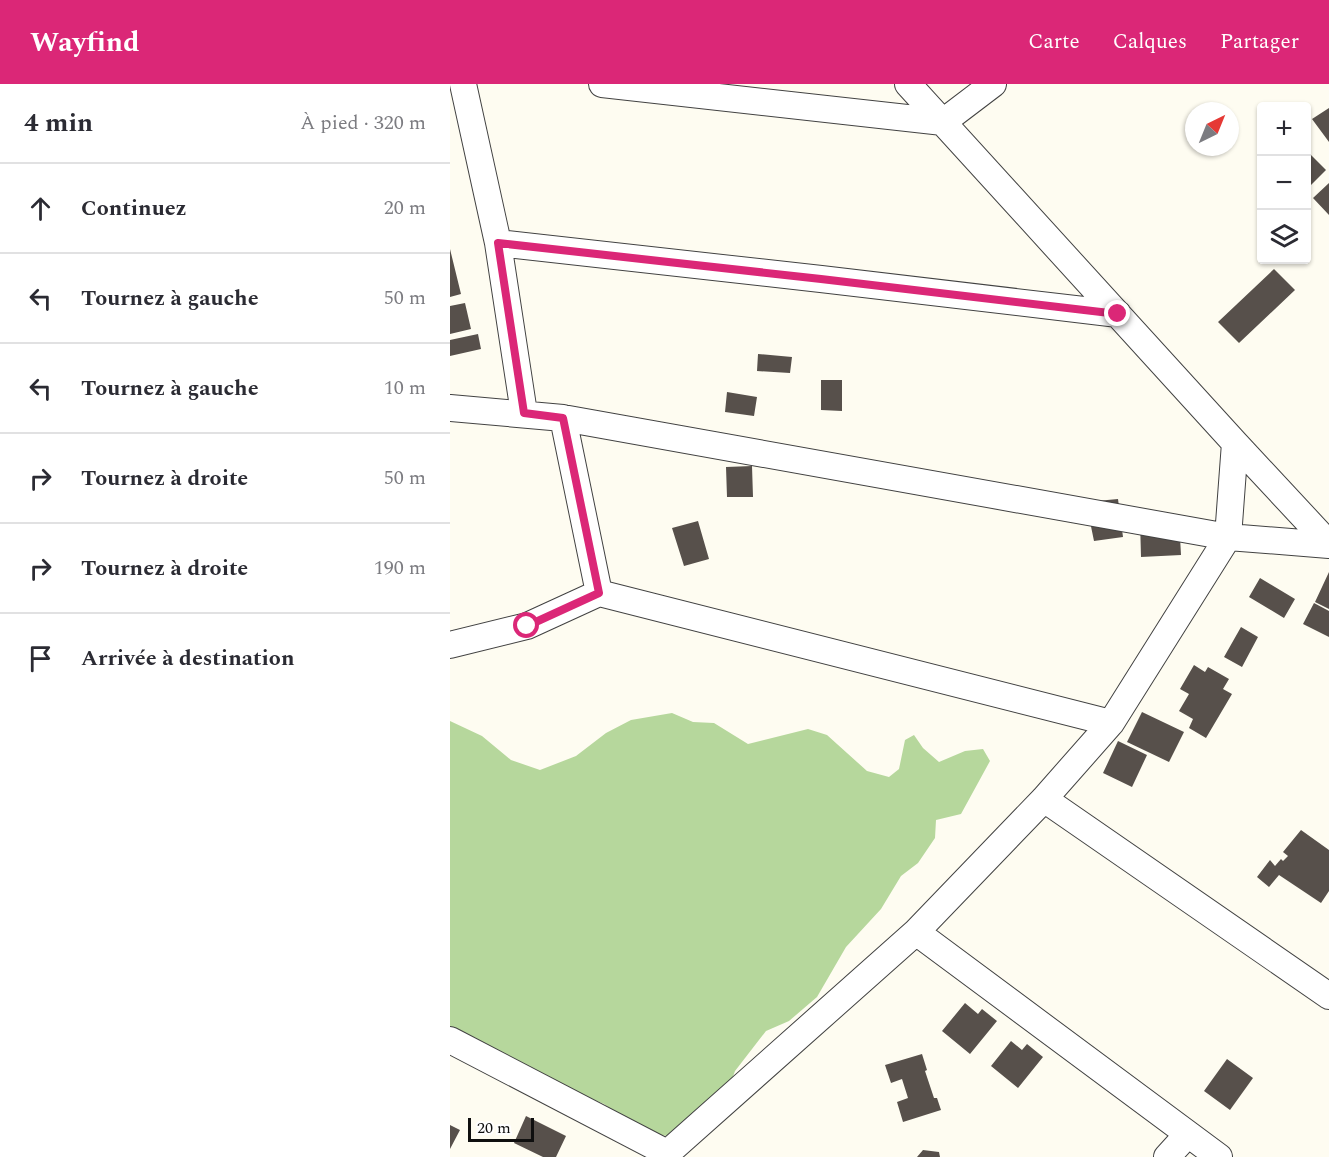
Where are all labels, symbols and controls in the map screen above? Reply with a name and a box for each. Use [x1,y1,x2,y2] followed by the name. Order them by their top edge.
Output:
[30,21,139,64] text: Wayfind
[1028,26,1080,58] text: Carte
[1113,26,1187,58] text: Calques
[1220,26,1299,58] text: Partager
[1185,102,1239,156] north arrow
[1257,102,1311,264] map controls
[1257,102,1311,156] button: +
[24,103,93,143] text: 4 min
[300,108,426,138] text: À pied · 320 m
[1257,156,1311,210] button: −
[24,192,57,225] icon: ahead
[81,192,187,225] text: Continuez
[384,193,426,223] text: 20 m
[1257,210,1311,264] button: layers
[24,282,57,315] icon: left
[81,282,259,315] text: Tournez à gauche
[384,283,426,313] text: 50 m
[1104,300,1130,326] route end
[24,372,57,405] icon: left
[81,372,259,405] text: Tournez à gauche
[384,373,426,403] text: 10 m
[24,462,57,495] icon: right
[81,462,248,495] text: Tournez à droite
[384,463,426,493] text: 50 m
[24,552,57,585] icon: right
[81,552,248,585] text: Tournez à droite
[374,553,426,583] text: 190 m
[513,612,539,638] route start
[24,642,57,675] icon: arrive
[81,642,295,675] text: Arrivée à destination
[468,1115,534,1142] scale bar
[477,1116,511,1140] text: 20 m

